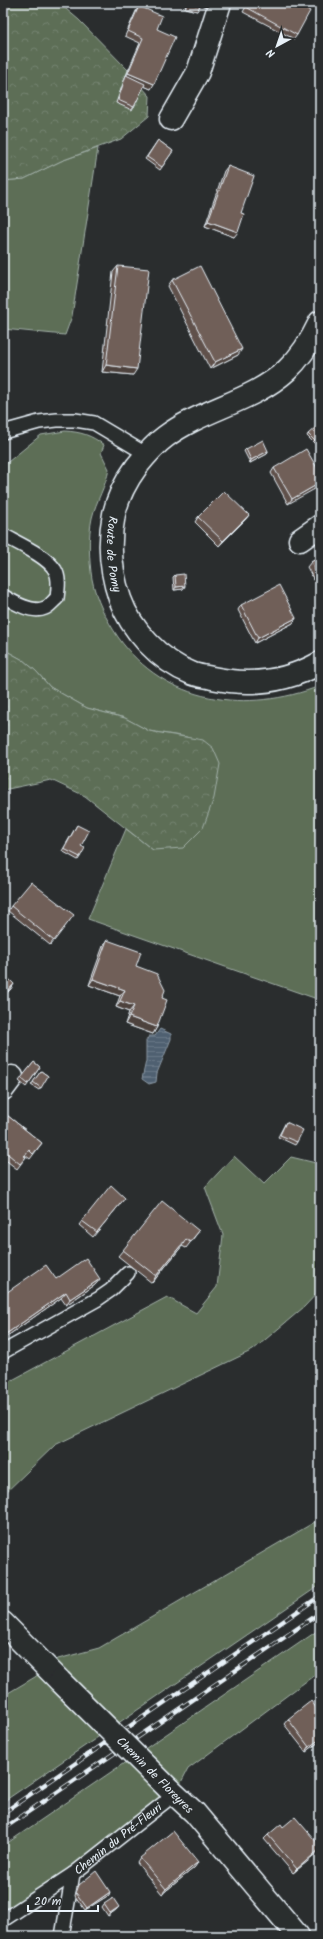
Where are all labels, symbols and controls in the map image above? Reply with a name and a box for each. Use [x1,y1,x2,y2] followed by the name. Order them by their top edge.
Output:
[257,26,297,66] north arrow
[263,44,280,62] text: N
[101,515,126,595] street label: Route de Pomy
[112,1732,198,1818] street label: Chemin de Floreyres
[70,1798,167,1880] street label: Chemin du Pré-Fleuri
[28,1887,98,1913] scale bar
[34,1892,62,1911] text: 20 m

